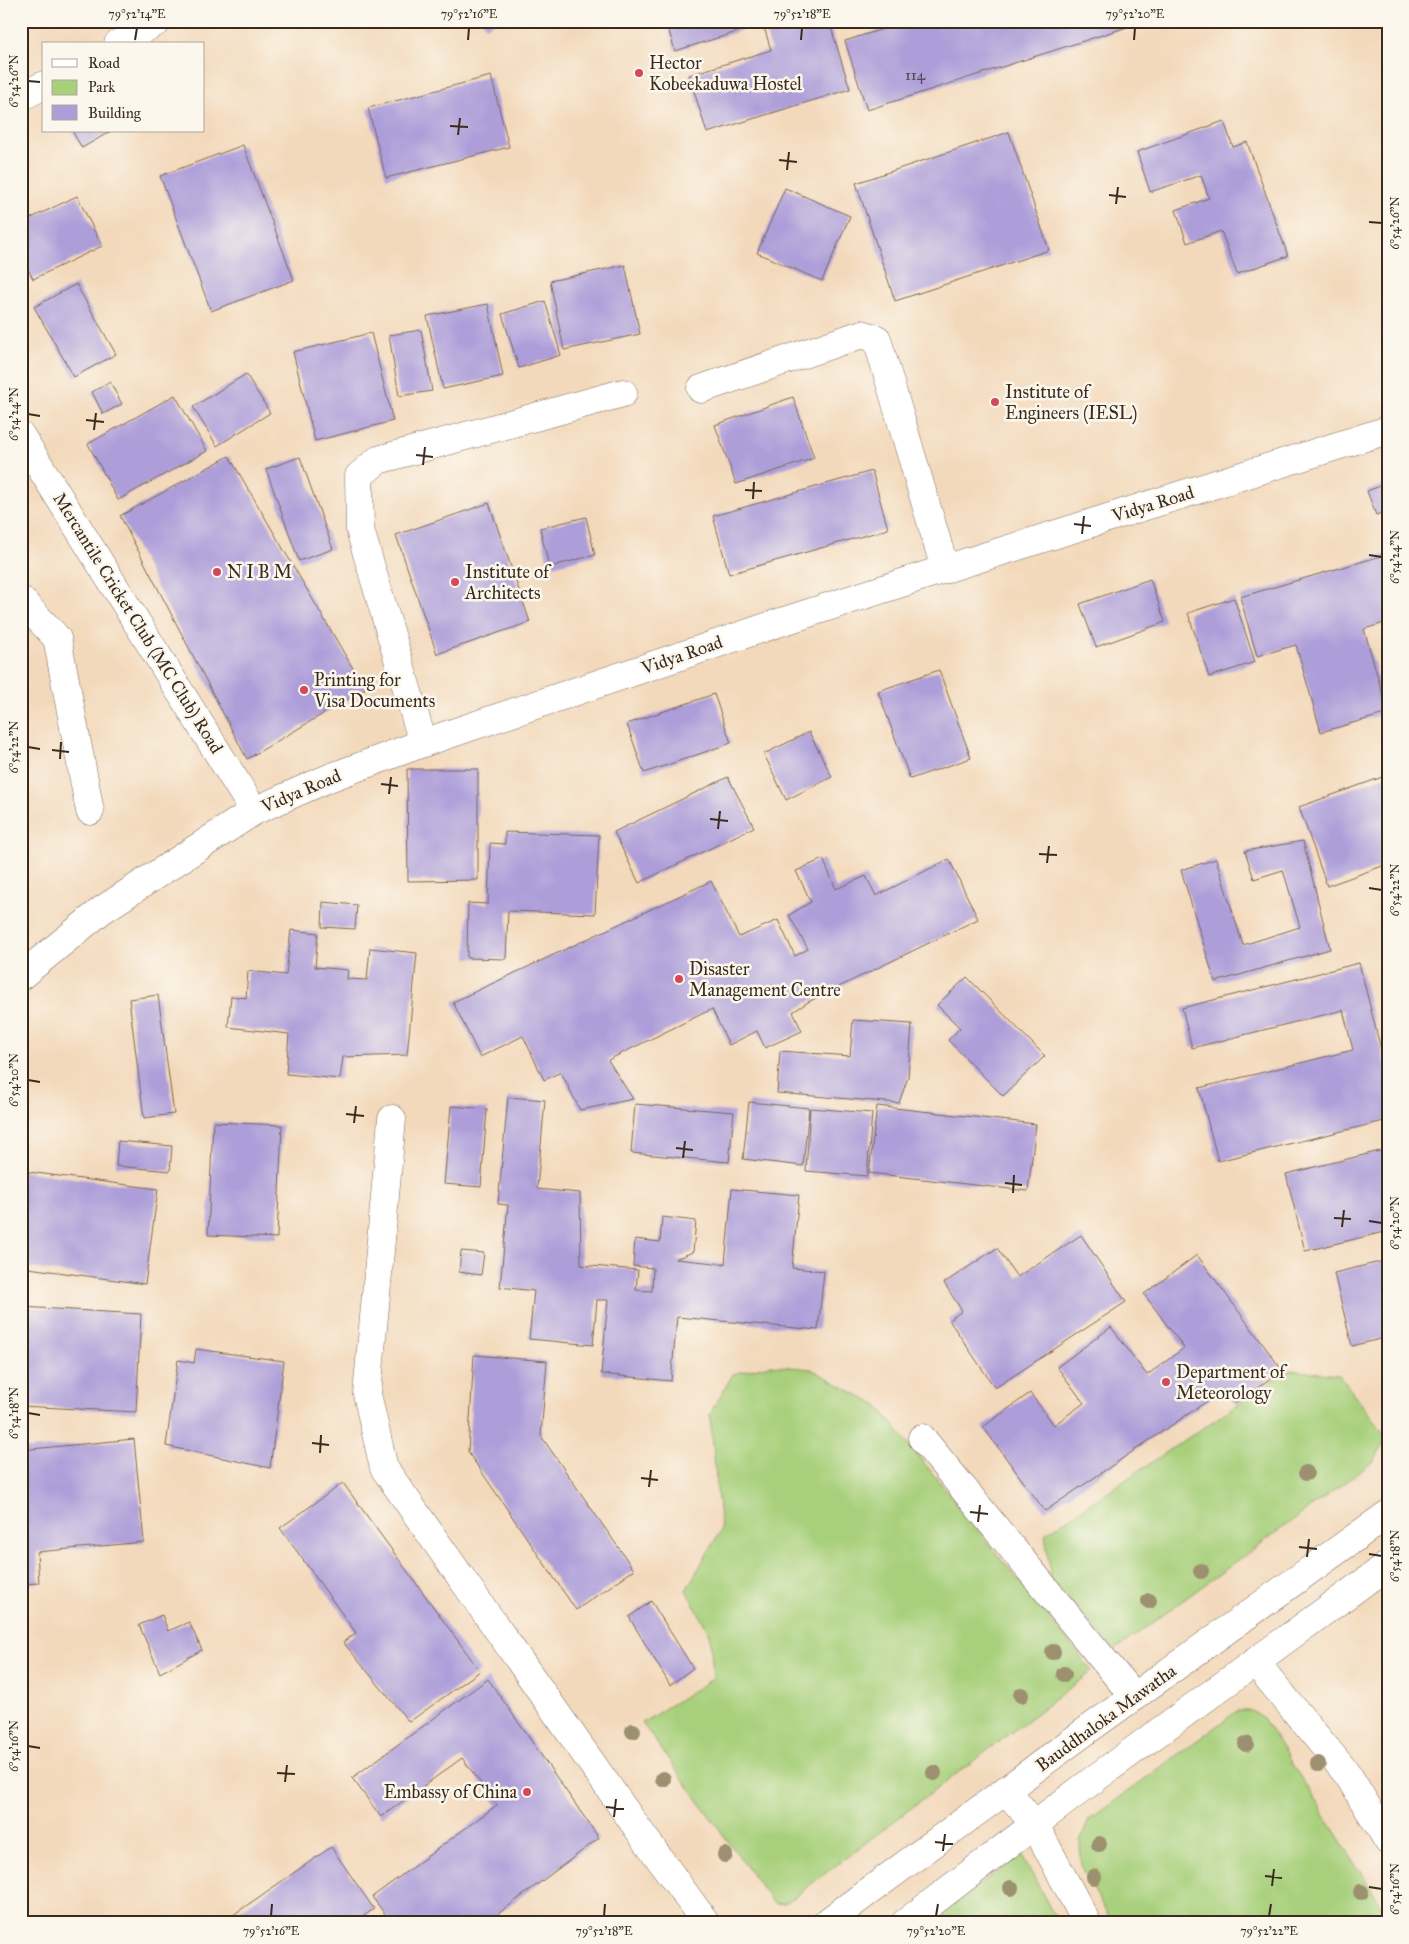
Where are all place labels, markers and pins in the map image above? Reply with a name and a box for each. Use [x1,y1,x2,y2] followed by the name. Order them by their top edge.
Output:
[649,52,802,95] place label: Hector Kobeekaduwa Hostel
[633,67,645,79] marker: Hector Kobeekaduwa Hostel
[1005,381,1137,425] place label: Institute of Engineers (IESL)
[989,396,1001,408] marker: Institute of Engineers (IESL)
[227,561,292,583] place label: N I B M
[464,561,552,604] place label: Institute of Architects
[211,566,223,578] marker: N I B M
[449,576,461,588] marker: Institute of Architects
[313,669,435,712] place label: Printing for Visa Documents
[298,684,310,696] marker: Printing for Visa Documents
[689,958,841,1002] place label: Disaster Management Centre
[673,973,685,985] marker: Disaster Management Centre
[1176,1361,1288,1405] place label: Department of Meteorology
[1160,1376,1172,1388] marker: Department of Meteorology
[384,1781,517,1803] place label: Embassy of China
[521,1786,533,1798] marker: Embassy of China

